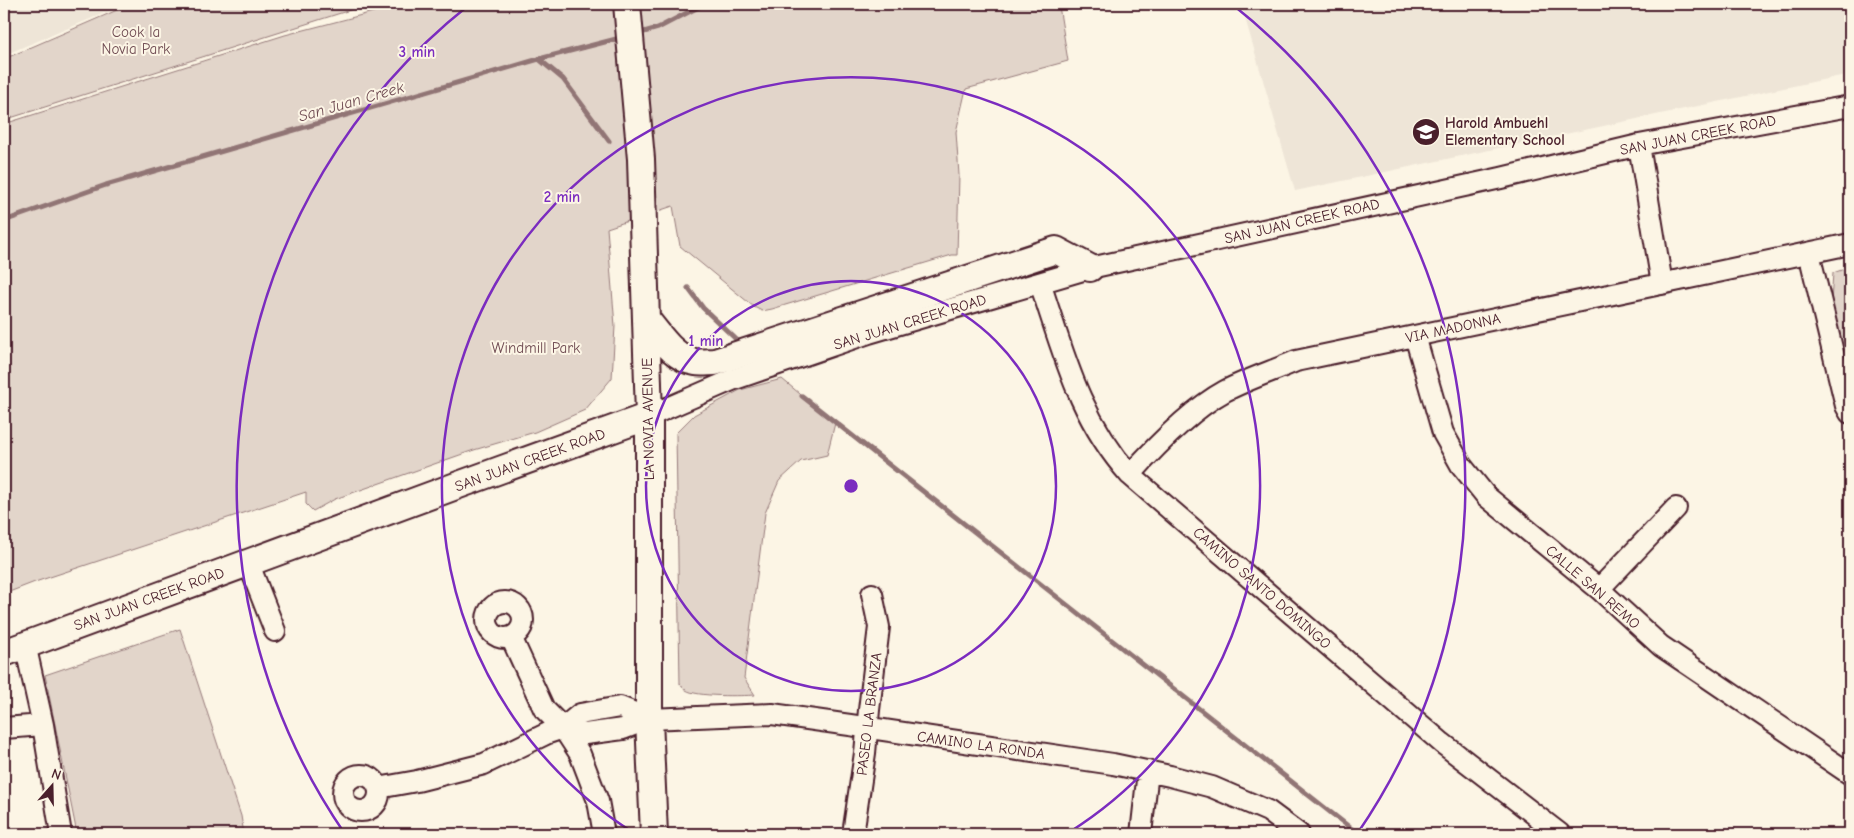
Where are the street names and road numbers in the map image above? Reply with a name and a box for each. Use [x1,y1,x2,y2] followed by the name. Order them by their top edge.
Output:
[1618,111,1778,159] street label: SAN JUAN CREEK ROAD
[1223,194,1381,248] street label: SAN JUAN CREEK ROAD
[831,290,989,354] street label: SAN JUAN CREEK ROAD
[1404,309,1502,347] street label: VIA MADONNA
[638,358,658,480] street label: LA NOVIA AVENUE
[452,424,608,496] street label: SAN JUAN CREEK ROAD
[1189,523,1335,653] street label: CAMINO SANTO DOMINGO
[1542,541,1644,633] street label: CALLE SAN REMO
[71,563,227,635] street label: SAN JUAN CREEK ROAD
[853,651,886,777] street label: PASEO LA BRANZA
[916,727,1046,763] street label: CAMINO LA RONDA

